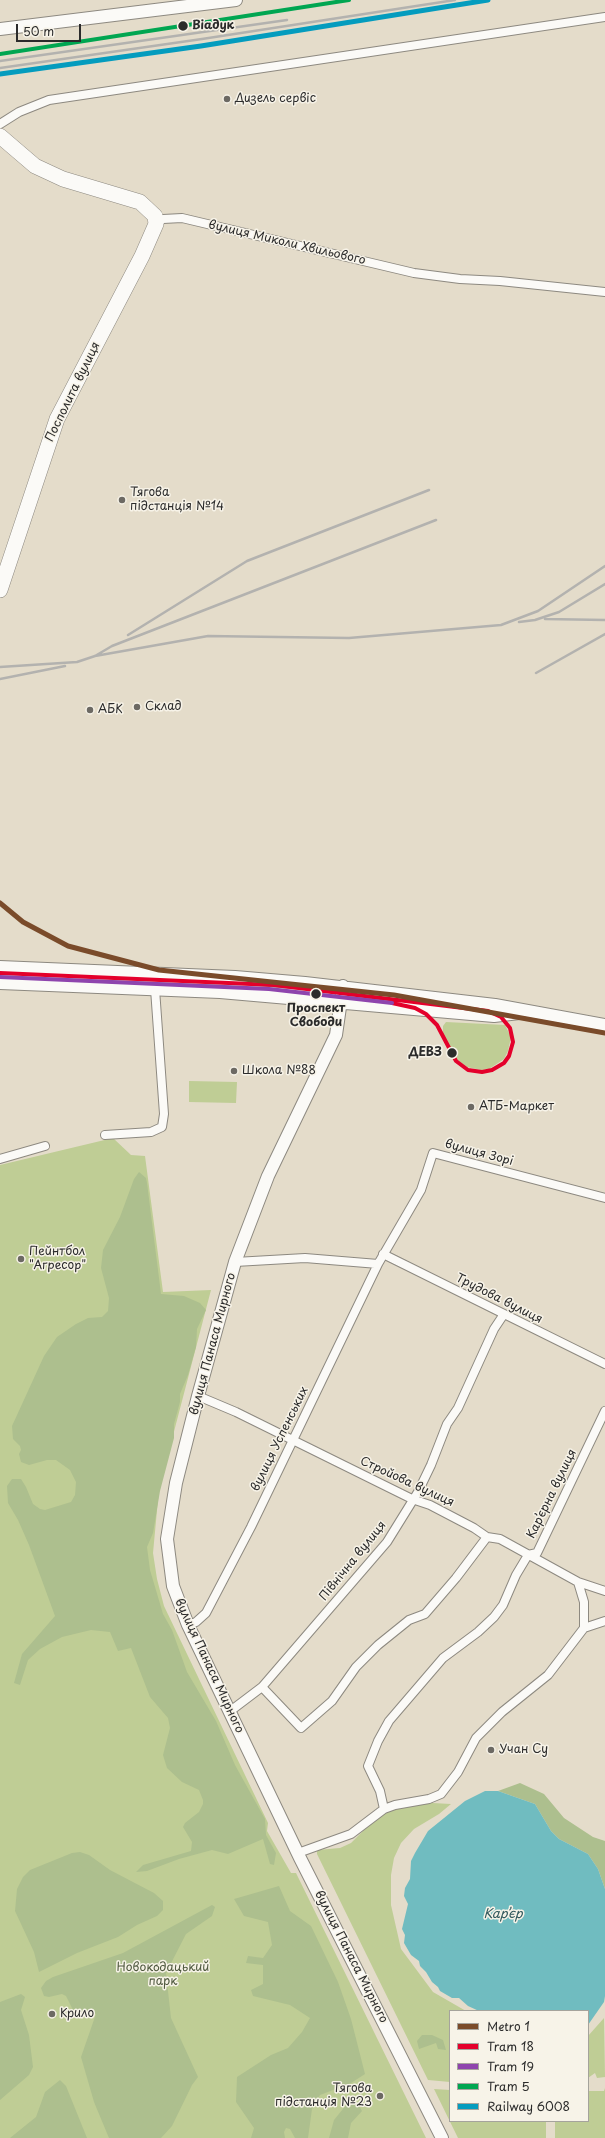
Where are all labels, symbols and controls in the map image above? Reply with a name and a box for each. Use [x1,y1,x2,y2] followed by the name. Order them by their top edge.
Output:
[18,16,83,42] scale bar
[176,19,190,33] marker: Віадук
[192,19,234,33] place label: Віадук
[23,22,54,40] text: 50 m
[235,92,316,106] place label: Дизель сервіс
[222,94,232,104] marker: Дизель сервіс
[207,218,367,268] street label: вулиця Миколи Хвильового
[43,340,103,444] street label: Посполита вулиця
[130,486,224,514] place label: Тягова пiдстанцiя №14
[117,495,127,505] marker: Тягова пiдстанцiя №14
[145,700,182,714] place label: Склад
[132,702,142,712] marker: Склад
[98,703,123,717] place label: АБК
[85,705,95,715] marker: АБК
[309,987,323,1001] marker: Проспект Свободи
[287,1002,345,1030] place label: Проспект Свободи
[409,1046,442,1060] place label: ДЕВЗ
[445,1046,459,1060] marker: ДЕВЗ
[242,1064,316,1078] place label: Школа №88
[229,1066,239,1076] marker: Школа №88
[479,1100,554,1114] place label: АТБ-Маркет
[466,1102,476,1112] marker: АТБ-Маркет
[443,1137,515,1169] street label: вулиця Зорі
[29,1245,86,1273] place label: Пейнтбол "Агресор"
[16,1254,26,1264] marker: Пейнтбол "Агресор"
[187,1271,239,1417] street label: вулиця Панаса Мирного
[453,1271,545,1327] street label: Трудова вулиця
[248,1384,312,1494] street label: вулиця Успенських
[524,1447,580,1541] street label: Карʼєрна вулиця
[358,1454,456,1510] street label: Стройова вулиця
[317,1518,389,1604] street label: Північна вулиця
[171,1596,247,1736] street label: вулиця Панаса Мирного
[499,1743,548,1757] place label: Учан Су
[486,1745,496,1755] marker: Учан Су
[311,1888,391,2026] street label: вулиця Панаса Мирного
[483,1906,523,1922] water label: Кар’єр
[117,1961,209,1989] park label: Новокодацький парк
[60,2007,94,2021] place label: Крило
[47,2009,57,2019] marker: Крило
[449,2010,589,2122] legend
[487,2017,530,2035] text: Metro 1
[487,2037,534,2055] text: Tram 18
[487,2057,534,2075] text: Tram 19
[487,2077,530,2095] text: Tram 5
[275,2082,372,2110] place label: Тягова пiдстанцiя №23
[375,2091,385,2101] marker: Тягова пiдстанцiя №23
[487,2097,570,2115] text: Railway 6008

